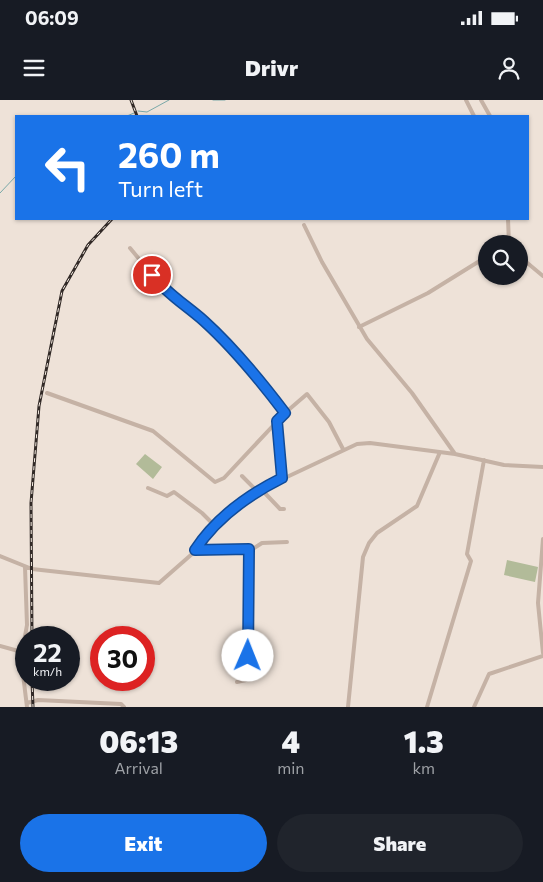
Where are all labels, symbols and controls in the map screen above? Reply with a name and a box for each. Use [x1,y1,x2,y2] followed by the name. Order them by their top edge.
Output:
[25,6,79,29] text: 06:09
[20,54,48,82] icon: menu
[245,54,298,81] text: Drivr
[495,54,523,82] icon: person
[118,132,220,175] text: 260 m
[35,135,100,200] icon: left
[118,175,203,202] text: Turn left
[478,235,528,285] map controls
[478,235,528,285] button: search
[131,254,173,296] pin
[138,261,166,289] icon: arrive
[90,626,155,691] speed limit sign: 30
[221,629,273,681] position arrow
[33,637,62,667] text: 22
[33,664,62,678] text: km/h
[99,722,178,759] text: 06:13
[282,722,300,759] text: 4
[404,722,444,759] text: 1.3
[114,758,163,777] text: Arrival
[277,758,305,777] text: min
[412,758,435,777] text: km
[20,814,267,872] button: Exit
[277,814,523,872] button: Share

